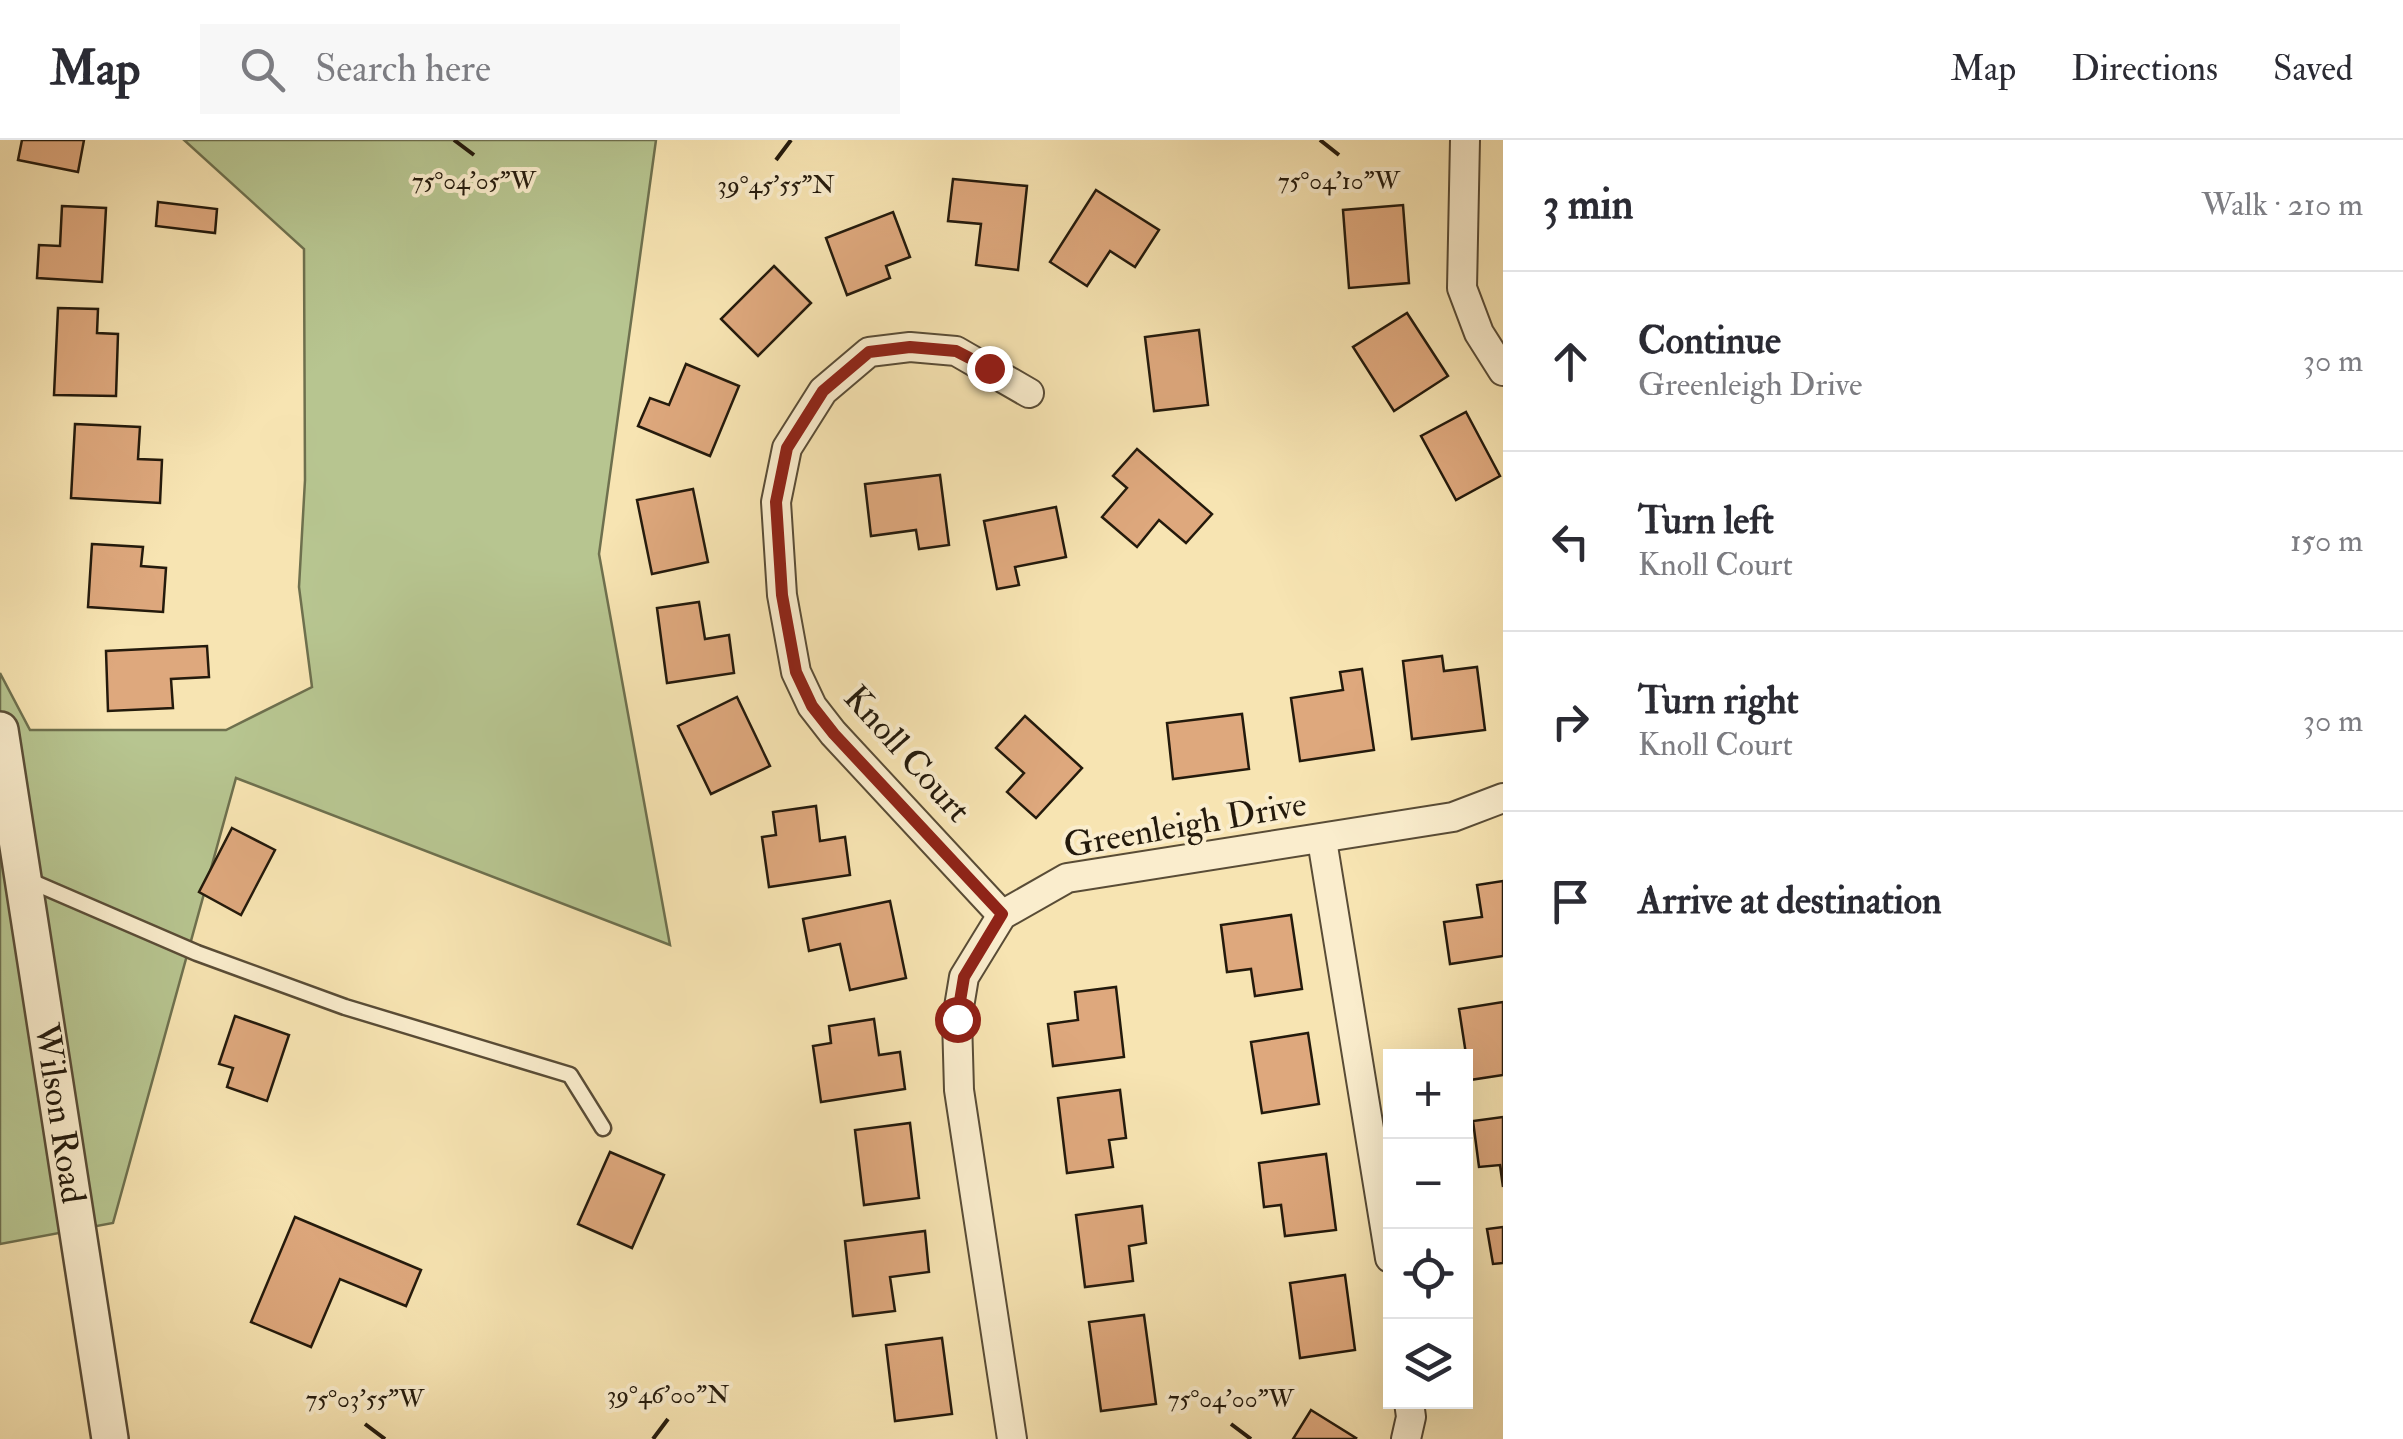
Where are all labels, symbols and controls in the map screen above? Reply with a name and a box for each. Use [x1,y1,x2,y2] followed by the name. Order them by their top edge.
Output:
[200,24,900,114] search box
[50,39,140,99] text: Map
[235,42,290,97] icon: search
[315,45,491,93] text: Search here
[1950,47,2016,91] text: Map
[2071,47,2218,91] text: Directions
[2273,47,2353,91] text: Saved
[412,166,538,197] text: 75°04'05"W
[1278,166,1401,197] text: 75°04'10"W
[717,170,835,201] text: 39°45'55"N
[1543,179,1633,231] text: 3 min
[2201,185,2363,225] text: Walk · 210 m
[1638,317,1781,365] text: Continue
[1543,334,1598,389] icon: ahead
[2303,341,2363,381] text: 30 m
[967,346,1013,392] route end
[1638,365,1862,405] text: Greenleigh Drive
[1638,497,1774,545] text: Turn left
[1543,514,1598,569] icon: left
[2290,521,2363,561] text: 150 m
[1638,545,1793,585] text: Knoll Court
[834,676,980,832] street label: Knoll Court
[1638,677,1799,725] text: Turn right
[1543,694,1598,749] icon: right
[2303,701,2363,741] text: 30 m
[1638,725,1793,765] text: Knoll Court
[1060,782,1310,868] street label: Greenleigh Drive
[1543,874,1598,929] icon: arrive
[1638,877,1942,925] text: Arrive at destination
[935,997,981,1043] route start
[24,1019,95,1206] street label: Wilson Road
[1383,1049,1473,1409] map controls
[1383,1049,1473,1139] button: +
[1383,1139,1473,1229] button: −
[1383,1229,1473,1319] button: locate
[1383,1319,1473,1409] button: layers
[607,1380,730,1411] text: 39°46'00"N
[306,1384,426,1415] text: 75°03'55"W
[1168,1384,1295,1415] text: 75°04'00"W

